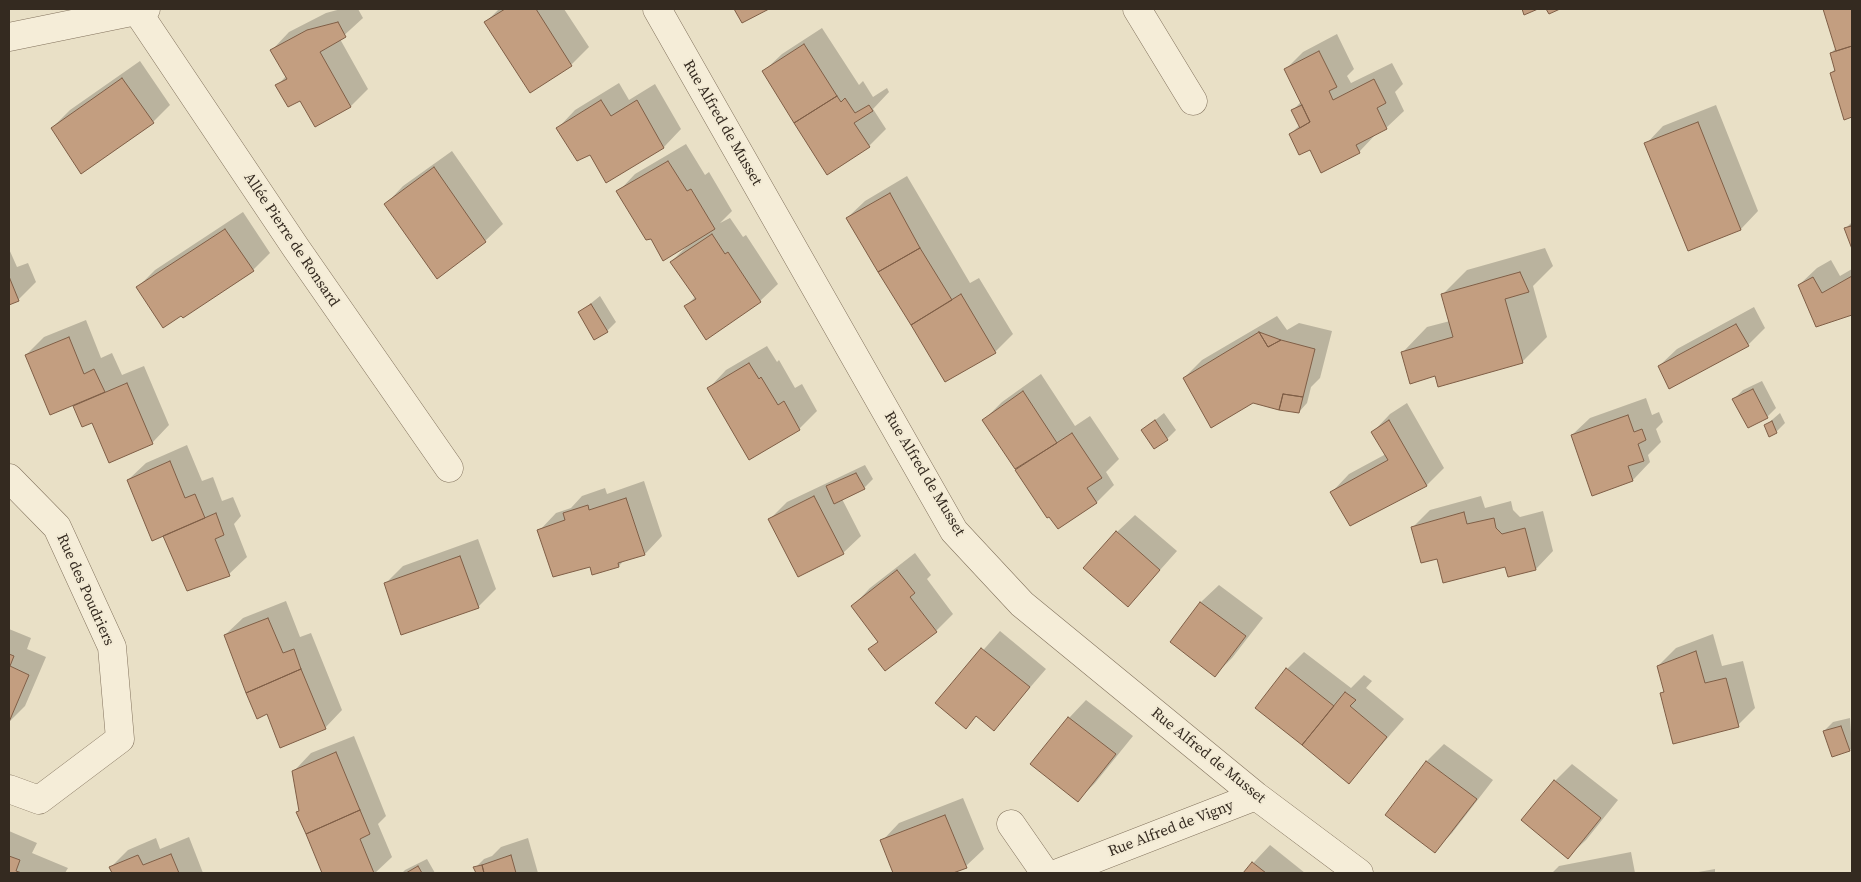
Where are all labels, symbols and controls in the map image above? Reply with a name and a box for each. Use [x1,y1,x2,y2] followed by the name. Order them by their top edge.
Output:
[679,57,765,189] street label: Rue Alfred de Musset
[239,170,343,310] street label: Allée Pierre de Ronsard
[880,408,968,540] street label: Rue Alfred de Musset
[52,531,118,649] street label: Rue des Poudriers
[1147,704,1269,808] street label: Rue Alfred de Musset
[1106,797,1236,861] street label: Rue Alfred de Vigny

